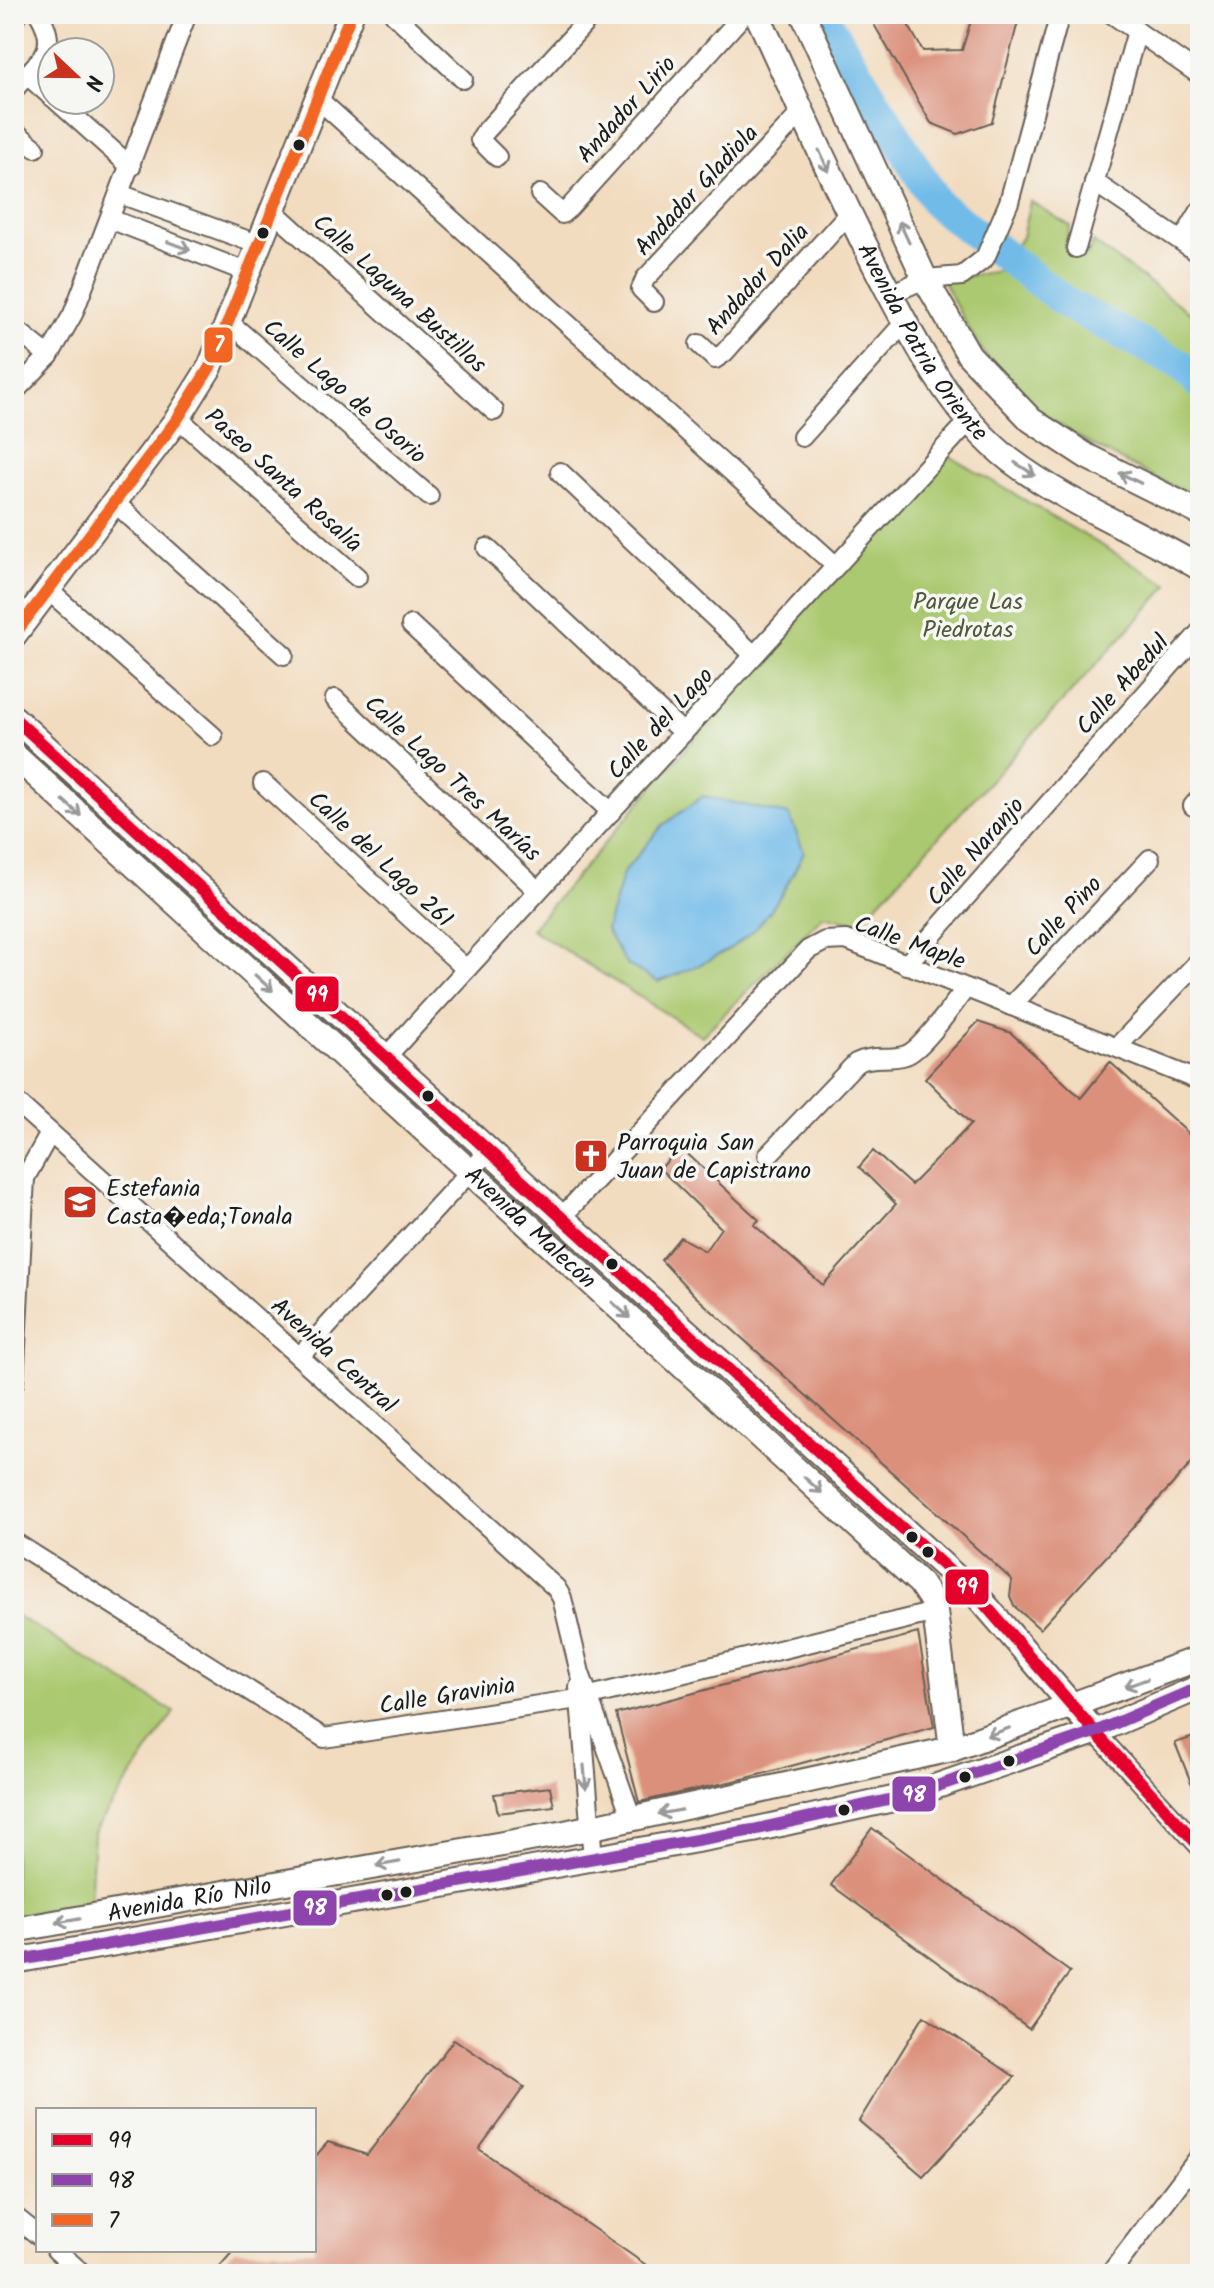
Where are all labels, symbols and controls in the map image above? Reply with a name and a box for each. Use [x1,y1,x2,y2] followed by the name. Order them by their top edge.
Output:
[36,36,116,116] north arrow
[568,47,687,173] street label: Andador Lirio
[73,70,111,96] text: N
[625,116,769,266] street label: Andador Gladiola
[291,137,307,153] unlabelled marker
[818,149,833,173] one-way arrow
[303,205,495,383] street label: Calle Laguna Bustillos
[697,215,820,345] street label: Andador Dalia
[896,221,911,245] one-way arrow
[255,225,271,241] unlabelled marker
[846,237,997,451] street label: Avenida Patria Oriente
[167,240,191,254] one-way arrow
[253,310,435,475] street label: Calle Lago de Osorio
[203,326,234,364] line badge: 7
[214,329,225,364] text: 7
[195,399,371,563] street label: Paseo Santa Rosalía
[1014,461,1036,478] one-way arrow
[1119,470,1143,485] one-way arrow
[913,583,1023,650] park label: Parque Las Piedrotas
[1067,625,1180,745] street label: Calle Abedul
[598,658,724,790] street label: Calle del Lago
[354,686,550,872] street label: Calle Lago Tres Marías
[298,782,462,938] street label: Calle del Lago 261
[917,788,1035,915] street label: Calle Naranjo
[61,798,81,816] one-way arrow
[1016,867,1113,967] street label: Calle Pino
[848,905,971,982] street label: Calle Maple
[253,974,273,992] one-way arrow
[294,975,340,1013] line badge: 99
[306,979,328,1014] text: 99
[420,1088,436,1104] unlabelled marker
[617,1124,811,1191] place label: Parroquia San Juan de Capistrano
[572,1137,610,1175] church icon: Parroquia San Juan de Capistrano
[454,1157,605,1299] street label: Avenida Malecón
[106,1170,293,1237] place label: Estefania Casta�eda;Tonala
[61,1183,99,1221] school or university icon: Estefania Casta�eda;Tonala
[604,1256,620,1272] unlabelled marker
[261,1288,405,1424] street label: Avenida Central
[611,1300,631,1319] one-way arrow
[803,1475,823,1494] one-way arrow
[904,1529,920,1545] unlabelled marker
[920,1544,936,1560] unlabelled marker
[944,1568,990,1606] line badge: 99
[956,1571,978,1606] text: 99
[376,1666,518,1726] street label: Calle Gravinia
[1124,1677,1149,1691] one-way arrow
[986,1726,1011,1741] one-way arrow
[1001,1753,1017,1769] unlabelled marker
[578,1763,593,1790] one-way arrow
[957,1769,973,1785] unlabelled marker
[891,1775,937,1813] line badge: 98
[902,1779,927,1814] text: 98
[836,1802,852,1818] unlabelled marker
[657,1805,683,1820] one-way arrow
[376,1857,402,1872] one-way arrow
[104,1867,275,1934] street label: Avenida Río Nilo
[398,1884,414,1900] unlabelled marker
[379,1887,395,1903] unlabelled marker
[292,1889,338,1927] line badge: 98
[303,1892,328,1927] text: 98
[55,1914,81,1929] one-way arrow
[36,2108,316,2252] legend
[108,2122,132,2161] text: 99
[108,2162,135,2201] text: 98
[108,2202,120,2241] text: 7

